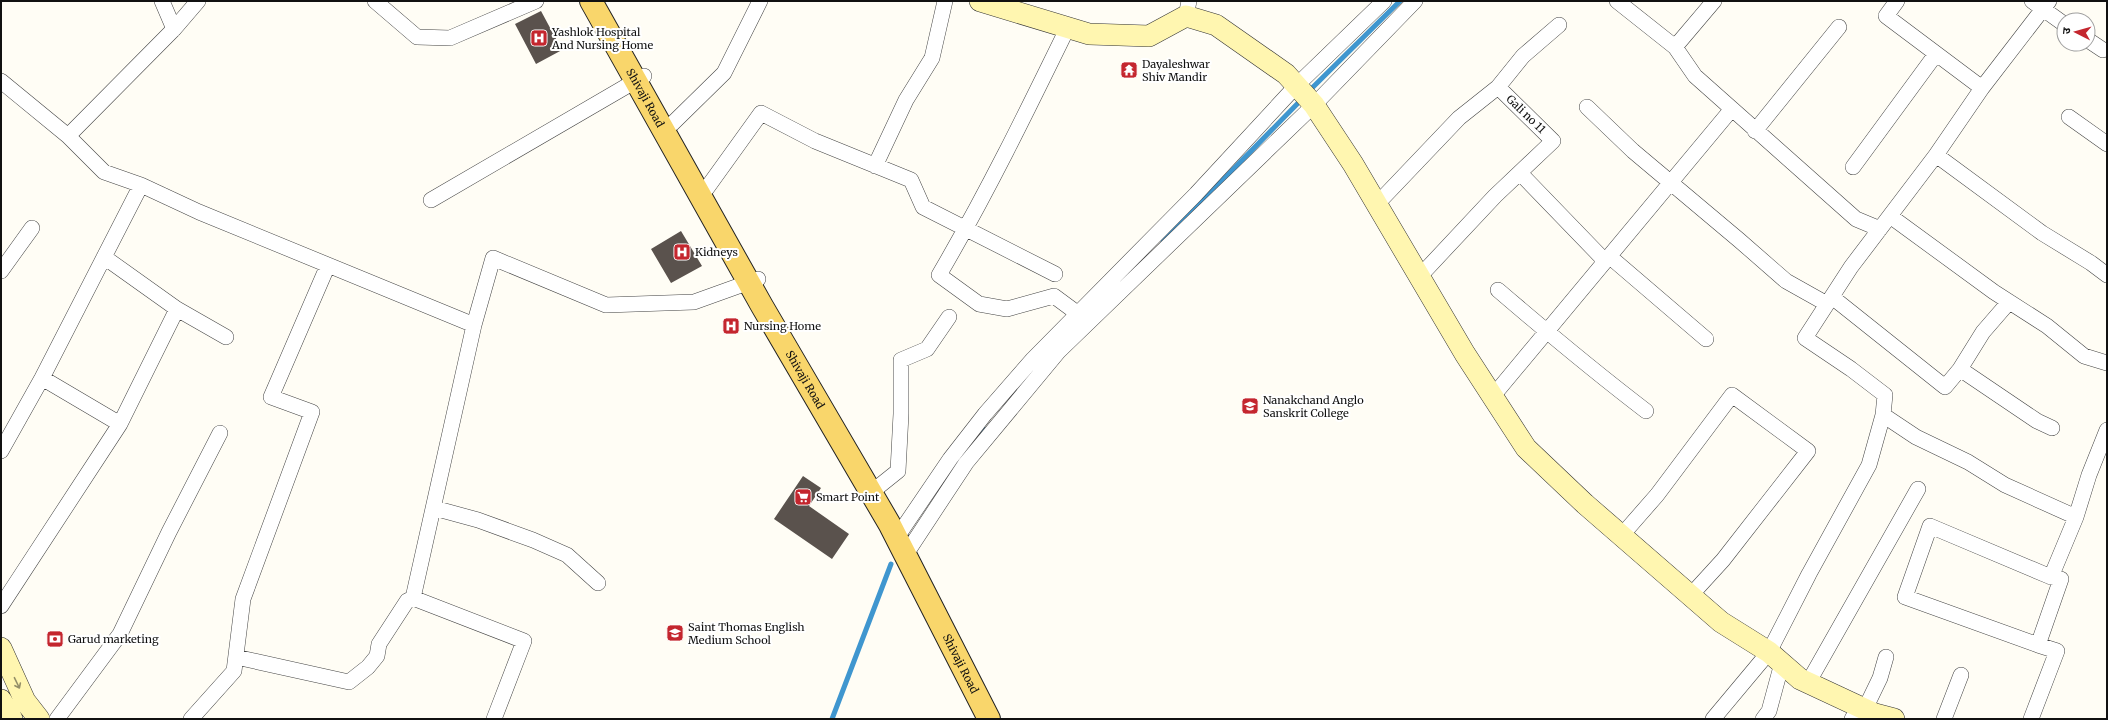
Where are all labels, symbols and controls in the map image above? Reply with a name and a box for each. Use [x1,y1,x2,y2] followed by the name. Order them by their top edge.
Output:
[2056,12,2096,52] north arrow
[551,25,654,52] place label: Yashlok Hospital And Nursing Home
[2059,26,2073,35] text: उ
[529,28,549,48] hospital icon: Yashlok Hospital And Nursing Home
[1142,57,1210,84] place label: Dayaleshwar Shiv Mandir
[1119,60,1139,80] temple icon: Dayaleshwar Shiv Mandir
[623,66,668,130] street label: Shivaji Road
[1503,92,1549,136] street label: Gali no 11
[672,242,692,262] hospital icon: Kidneys
[695,245,738,259] place label: Kidneys
[721,316,741,336] hospital icon: Nursing Home
[744,319,821,333] place label: Nursing Home
[783,348,828,412] street label: Shivaji Road
[1263,393,1364,420] place label: Nanakchand Anglo Sanskrit College
[1240,396,1260,416] school or university icon: Nanakchand Anglo Sanskrit College
[793,487,813,507] supermarket icon: Smart Point
[816,490,880,504] place label: Smart Point
[688,620,805,647] place label: Saint Thomas English Medium School
[665,623,685,643] school or university icon: Saint Thomas English Medium School
[45,629,65,649] bank icon: Garud marketing
[940,631,982,696] street label: Shivaji Road
[68,632,159,646] place label: Garud marketing
[14,677,21,689] one-way arrow

